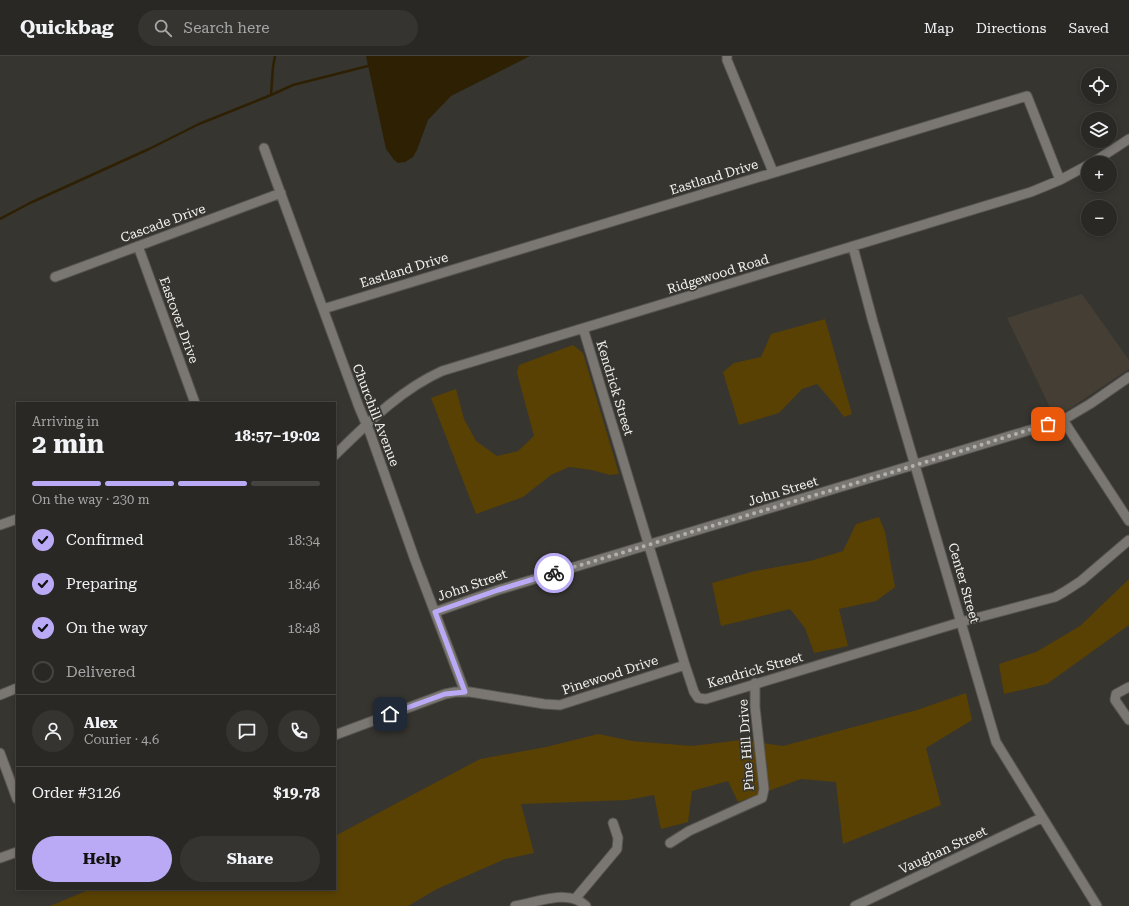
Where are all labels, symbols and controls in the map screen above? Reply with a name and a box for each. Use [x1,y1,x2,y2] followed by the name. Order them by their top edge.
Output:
[138,10,418,46] search box
[20,16,114,39] text: Quickbag
[152,17,174,39] icon: search
[184,19,270,37] text: Search here
[924,20,954,36] text: Map
[976,20,1046,36] text: Directions
[1068,20,1109,36] text: Saved
[1081,68,1117,236] map controls
[1081,68,1117,104] button: locate
[1081,112,1117,148] button: layers
[668,156,760,198] street label: Eastland Drive
[1081,156,1117,192] button: +
[1081,200,1117,236] button: −
[118,201,208,245] street label: Cascade Drive
[358,249,450,291] street label: Eastland Drive
[665,251,771,297] street label: Ridgewood Road
[156,275,202,365] street label: Eastover Drive
[593,339,637,437] street label: Kendrick Street
[350,362,402,468] street label: Churchill Avenue
[1031,407,1065,441] pin
[1037,413,1059,435] icon: bag
[32,414,99,429] text: Arriving in
[234,427,320,445] text: 18:57–19:02
[32,429,104,459] text: 2 min
[746,473,820,509] street label: John Street
[32,492,149,507] text: On the way · 230 m
[32,529,54,551] icon: check
[66,531,144,549] text: Confirmed
[288,533,320,548] text: 18:34
[945,541,983,625] street label: Center Street
[534,553,574,593] courier
[543,562,565,584] icon: bike
[435,566,509,604] street label: John Street
[32,573,54,595] icon: check
[66,575,137,593] text: Preparing
[288,577,320,592] text: 18:46
[32,617,54,639] icon: check
[66,619,148,637] text: On the way
[288,621,320,636] text: 18:48
[706,649,805,691] street label: Kendrick Street
[560,652,660,698] street label: Pinewood Drive
[66,663,136,681] text: Delivered
[373,697,407,731] pin
[735,699,757,791] street label: Pine Hill Drive
[379,703,401,725] icon: home
[32,710,74,752] button: person
[226,710,268,752] button: chat
[278,710,320,752] button: phone
[84,714,117,732] text: Alex
[84,732,159,747] text: Courier · 4.6
[32,784,121,802] text: Order #3126
[273,784,320,802] text: $19.78
[897,823,989,877] street label: Vaughan Street
[32,836,172,882] button: Help
[180,836,320,882] button: Share

